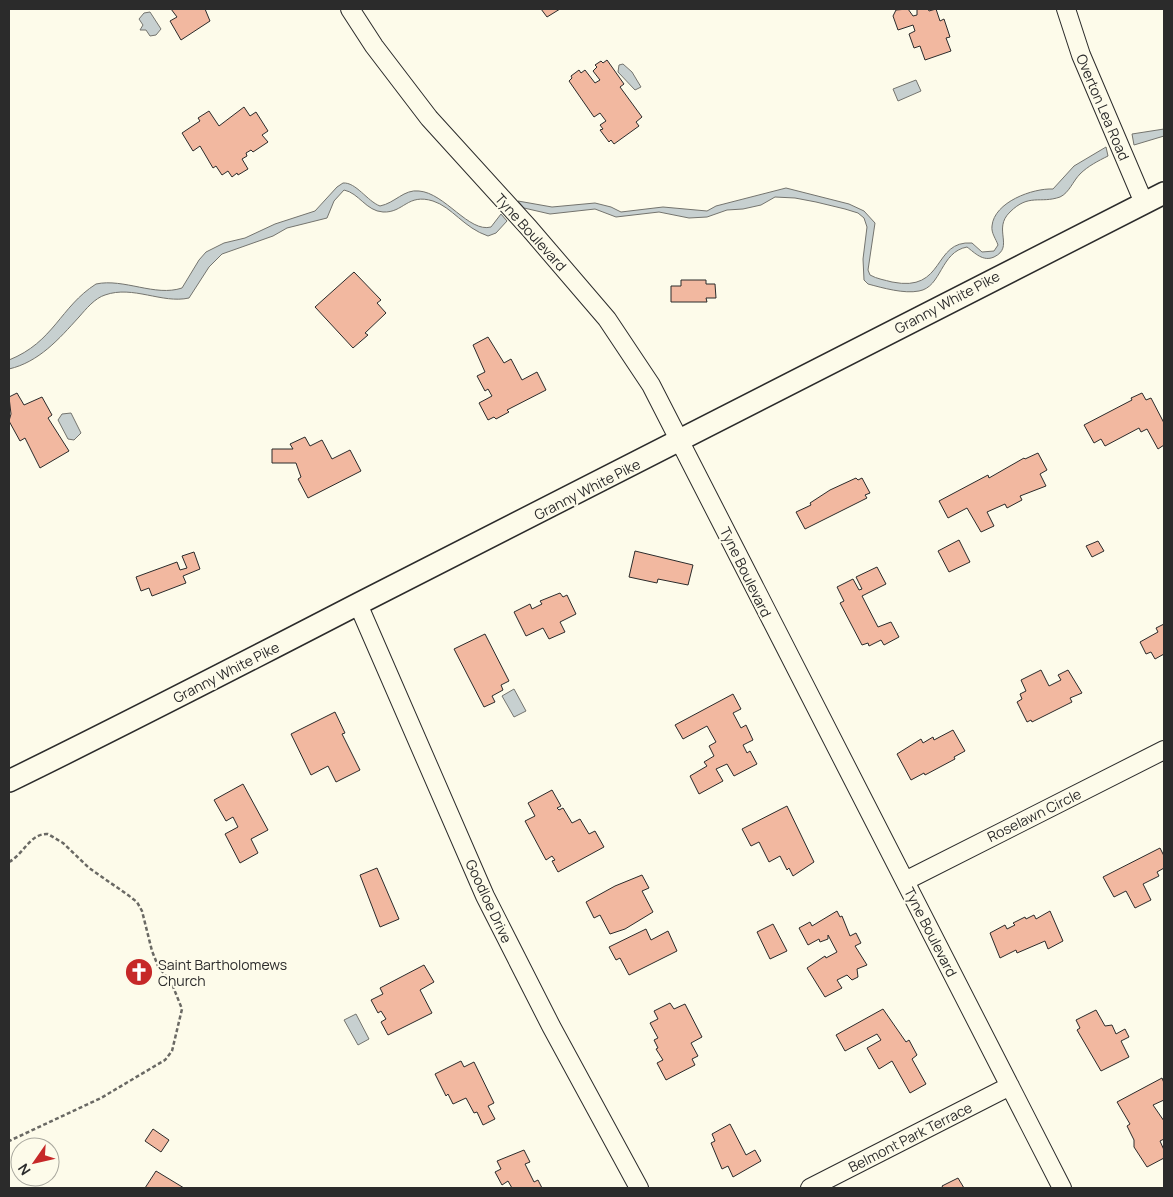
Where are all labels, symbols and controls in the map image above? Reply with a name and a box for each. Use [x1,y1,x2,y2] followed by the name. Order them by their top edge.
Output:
[1072,51,1134,163] street label: Overton Lea Road
[491,189,571,275] street label: Tyne Boulevard
[891,266,1003,338] street label: Granny White Pike
[531,454,643,524] street label: Granny White Pike
[716,524,776,620] street label: Tyne Boulevard
[170,637,282,707] street label: Granny White Pike
[984,784,1084,846] street label: Roselawn Circle
[461,856,517,946] street label: Goodloe Drive
[900,884,962,980] street label: Tyne Boulevard
[158,955,287,990] place label: Saint Bartholomews Church
[124,957,154,987] church icon: Saint Bartholomews Church
[845,1098,975,1176] street label: Belmont Park Terrace
[10,1137,60,1187] north arrow
[13,1160,34,1179] text: N

